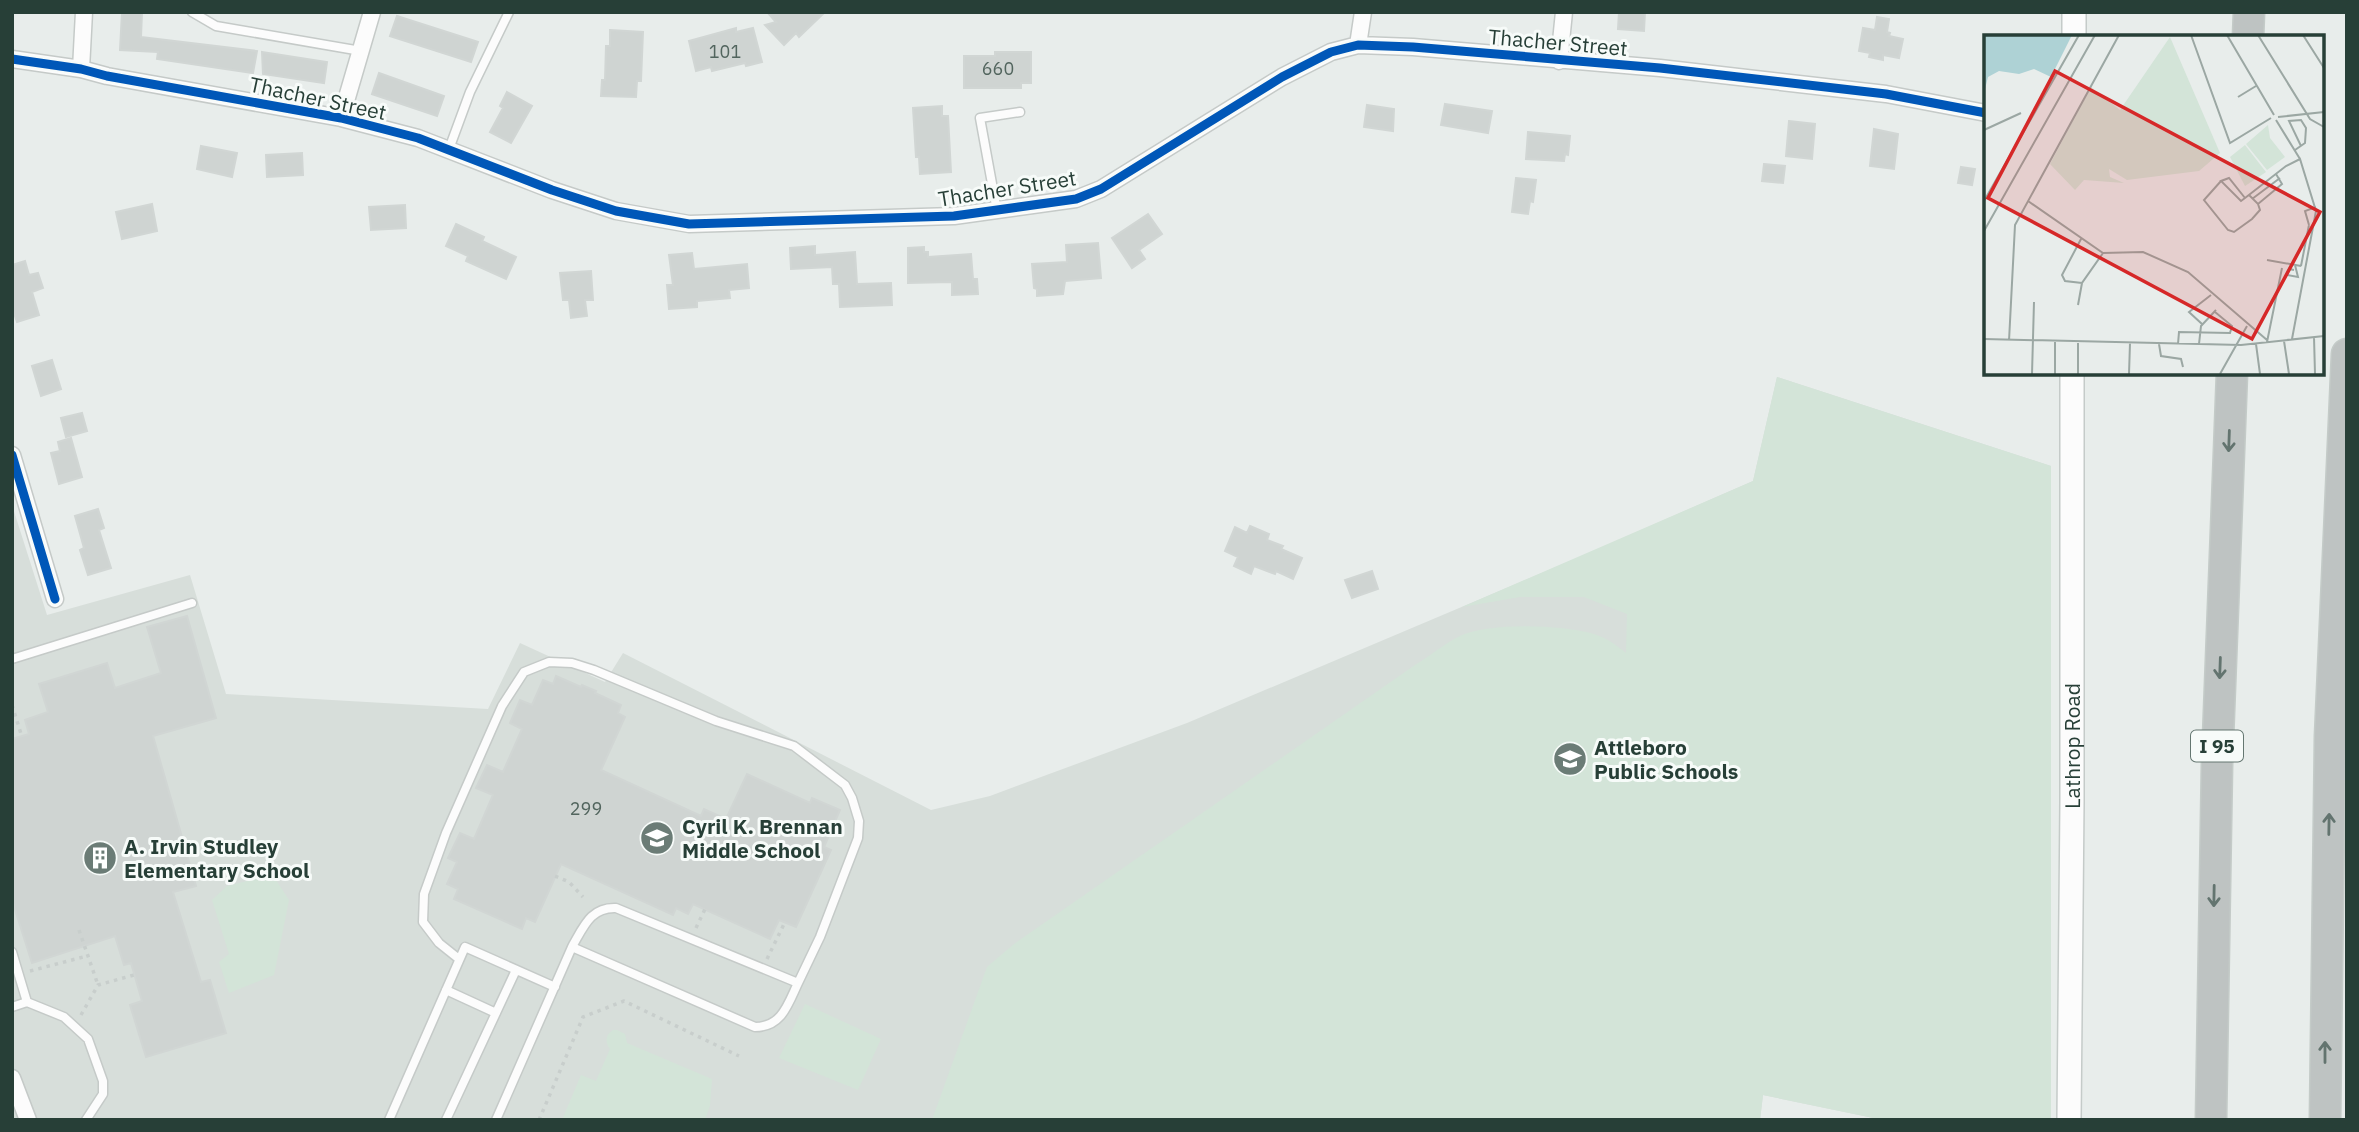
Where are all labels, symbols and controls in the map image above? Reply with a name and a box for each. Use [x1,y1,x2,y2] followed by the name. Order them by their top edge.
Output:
[1487,22,1629,62] street label: Thacher Street
[1984,35,2324,374] inset map
[709,40,741,63] house number: 101
[982,57,1014,80] house number: 660
[247,70,389,126] street label: Thacher Street
[936,163,1078,213] street label: Thacher Street
[2223,429,2236,452] one-way arrow
[2213,656,2226,679] one-way arrow
[2058,683,2086,809] street label: Lathrop Road
[2191,730,2243,762] road number: I 95
[1594,733,1738,785] place label: Attleboro Public Schools
[1551,740,1589,778] school or university icon: Attleboro Public Schools
[570,797,602,820] house number: 299
[682,812,843,864] place label: Cyril K. Brennan Middle School
[2322,813,2336,836] one-way arrow
[638,819,676,857] school or university icon: Cyril K. Brennan Middle School
[124,832,309,884] place label: A. Irvin Studley Elementary School
[81,839,119,877] building icon: A. Irvin Studley Elementary School
[2207,884,2221,907] one-way arrow
[2318,1040,2332,1063] one-way arrow

